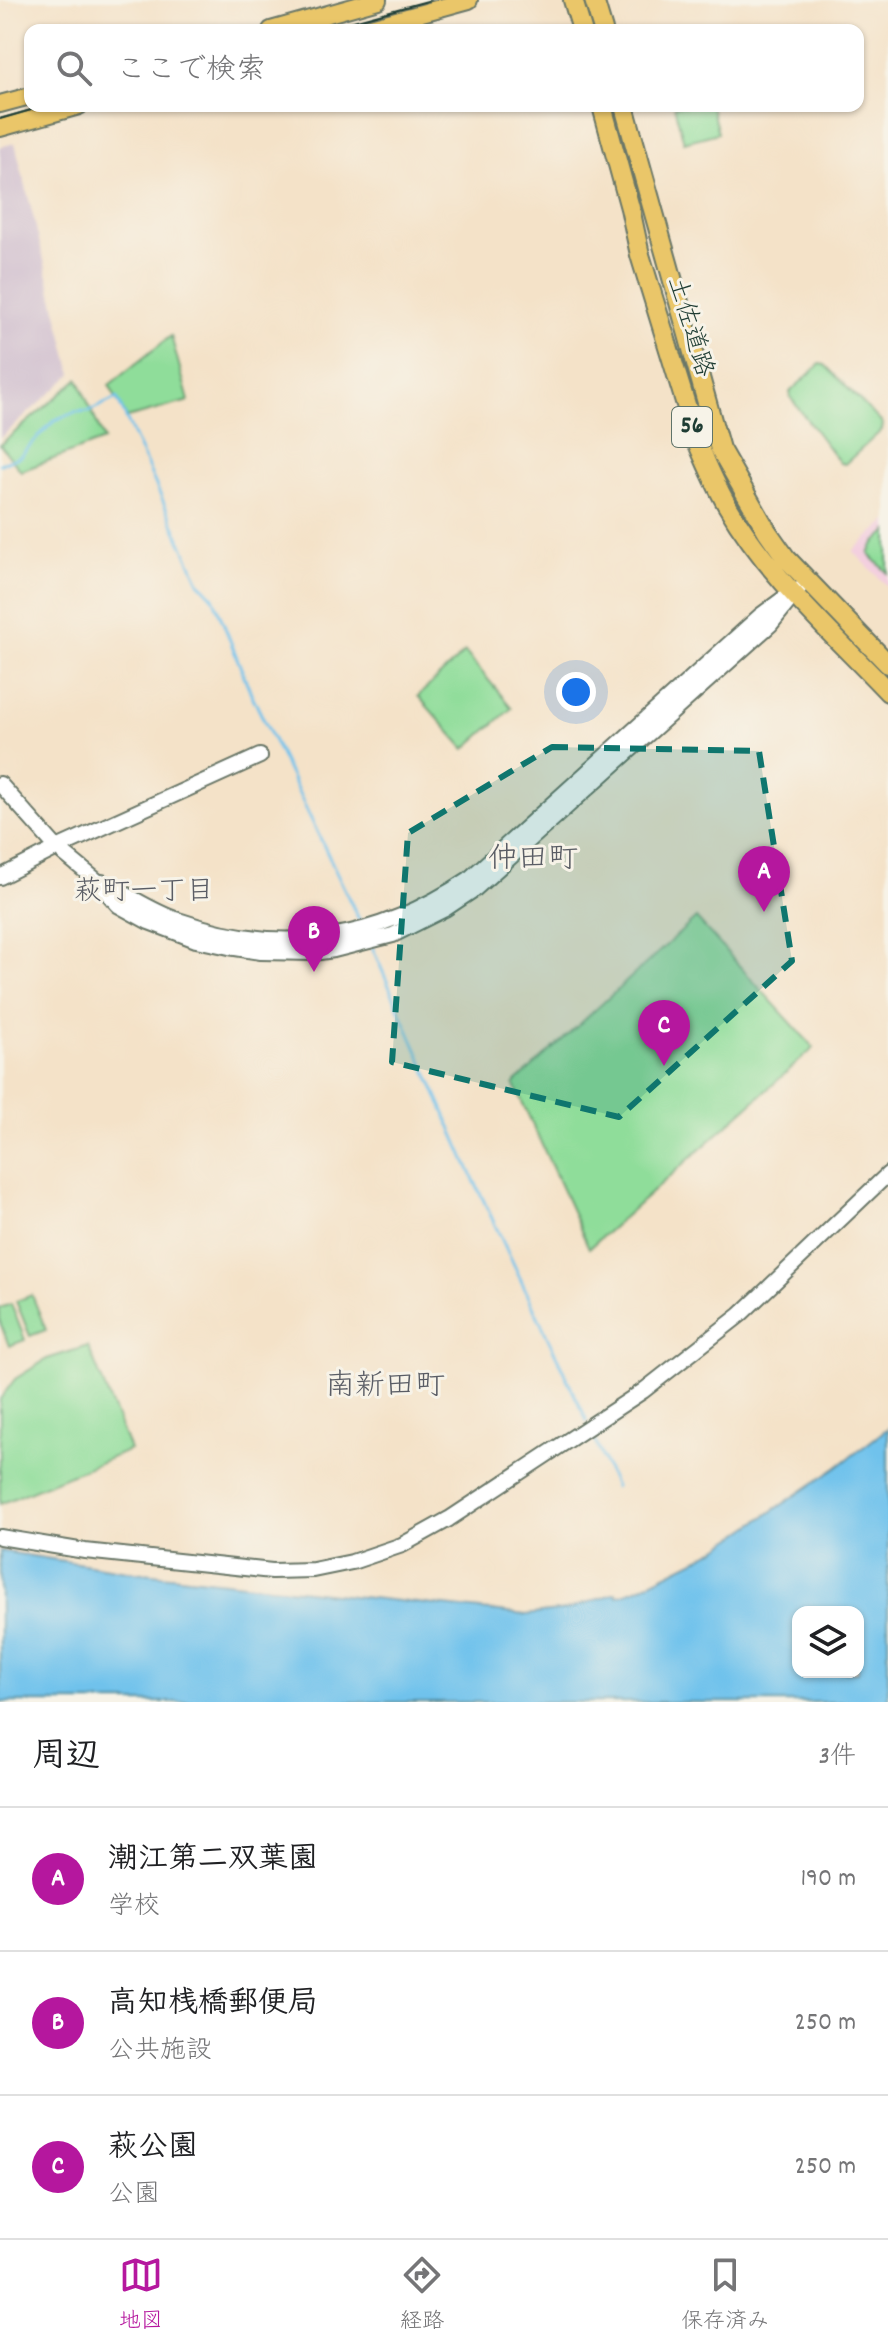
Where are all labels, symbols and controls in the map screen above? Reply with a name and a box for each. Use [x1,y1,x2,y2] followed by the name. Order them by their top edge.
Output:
[24,24,864,112] search box
[52,46,96,90] icon: search
[116,51,266,94] text: ここで検索
[656,272,722,382] street label: 土佐道路
[672,407,712,447] road number: 56
[556,672,596,712] your location
[488,840,578,883] district label: 仲田町
[738,846,790,912] pin: A
[74,874,214,914] district label: 萩町一丁目
[288,906,340,972] pin: B
[638,1000,690,1066] pin: C
[325,1367,445,1410] district label: 南新田町
[792,1606,864,1678] map controls
[792,1606,864,1678] button: layers
[32,1734,100,1783] text: 周辺
[818,1739,856,1776] text: 3件
[108,1840,318,1883] text: 潮江第二双葉園
[51,1861,65,1898] text: A
[800,1861,856,1898] text: 190 m
[108,1889,160,1926] text: 学校
[108,1984,318,2027] text: 高知桟橋郵便局
[52,2005,64,2042] text: B
[795,2005,856,2042] text: 250 m
[108,2033,212,2070] text: 公共施設
[108,2128,198,2171] text: 萩公園
[52,2149,64,2186] text: C
[795,2149,856,2186] text: 250 m
[108,2177,160,2214] text: 公園
[119,2253,163,2338] tab: 地図
[400,2253,444,2338] tab: 経路
[681,2253,769,2338] tab: 保存済み

